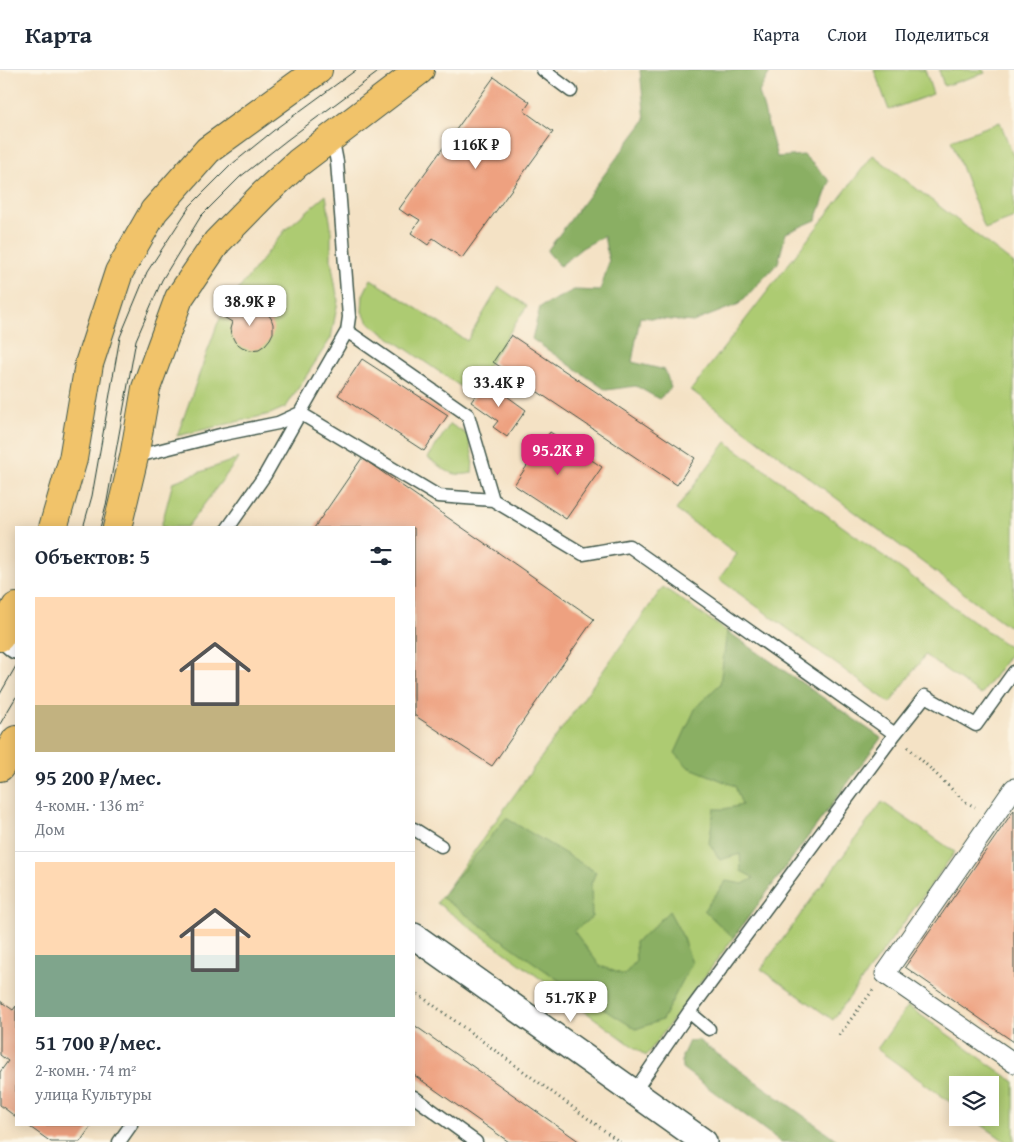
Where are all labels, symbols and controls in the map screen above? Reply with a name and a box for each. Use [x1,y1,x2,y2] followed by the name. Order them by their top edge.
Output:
[25,17,92,52] text: Карта
[753,21,800,48] text: Карта
[828,21,867,48] text: Слои
[895,21,989,48] text: Поделиться
[435,128,517,170] pin: 116K ₽
[453,132,499,156] text: 116K ₽
[204,284,296,327] pin: 38.9K ₽
[224,289,276,313] text: 38.9K ₽
[453,366,545,408] pin: 33.4K ₽
[473,370,525,394] text: 33.4K ₽
[512,434,604,476] pin: 95.2K ₽
[532,438,584,462] text: 95.2K ₽
[35,541,150,572] text: Объектов: 5
[367,542,395,570] icon: filters
[170,629,260,719] icon: home
[35,762,161,793] text: 95 200 ₽/мес.
[35,793,144,817] text: 4-комн. · 136 m²
[35,817,65,841] text: Дом
[170,895,260,985] icon: home
[525,980,617,1023] pin: 51.7K ₽
[545,985,597,1009] text: 51.7K ₽
[35,1027,161,1058] text: 51 700 ₽/мес.
[35,1058,136,1082] text: 2-комн. · 74 m²
[949,1076,999,1126] map controls
[949,1076,999,1126] button: layers
[35,1082,152,1106] text: улица Культуры

